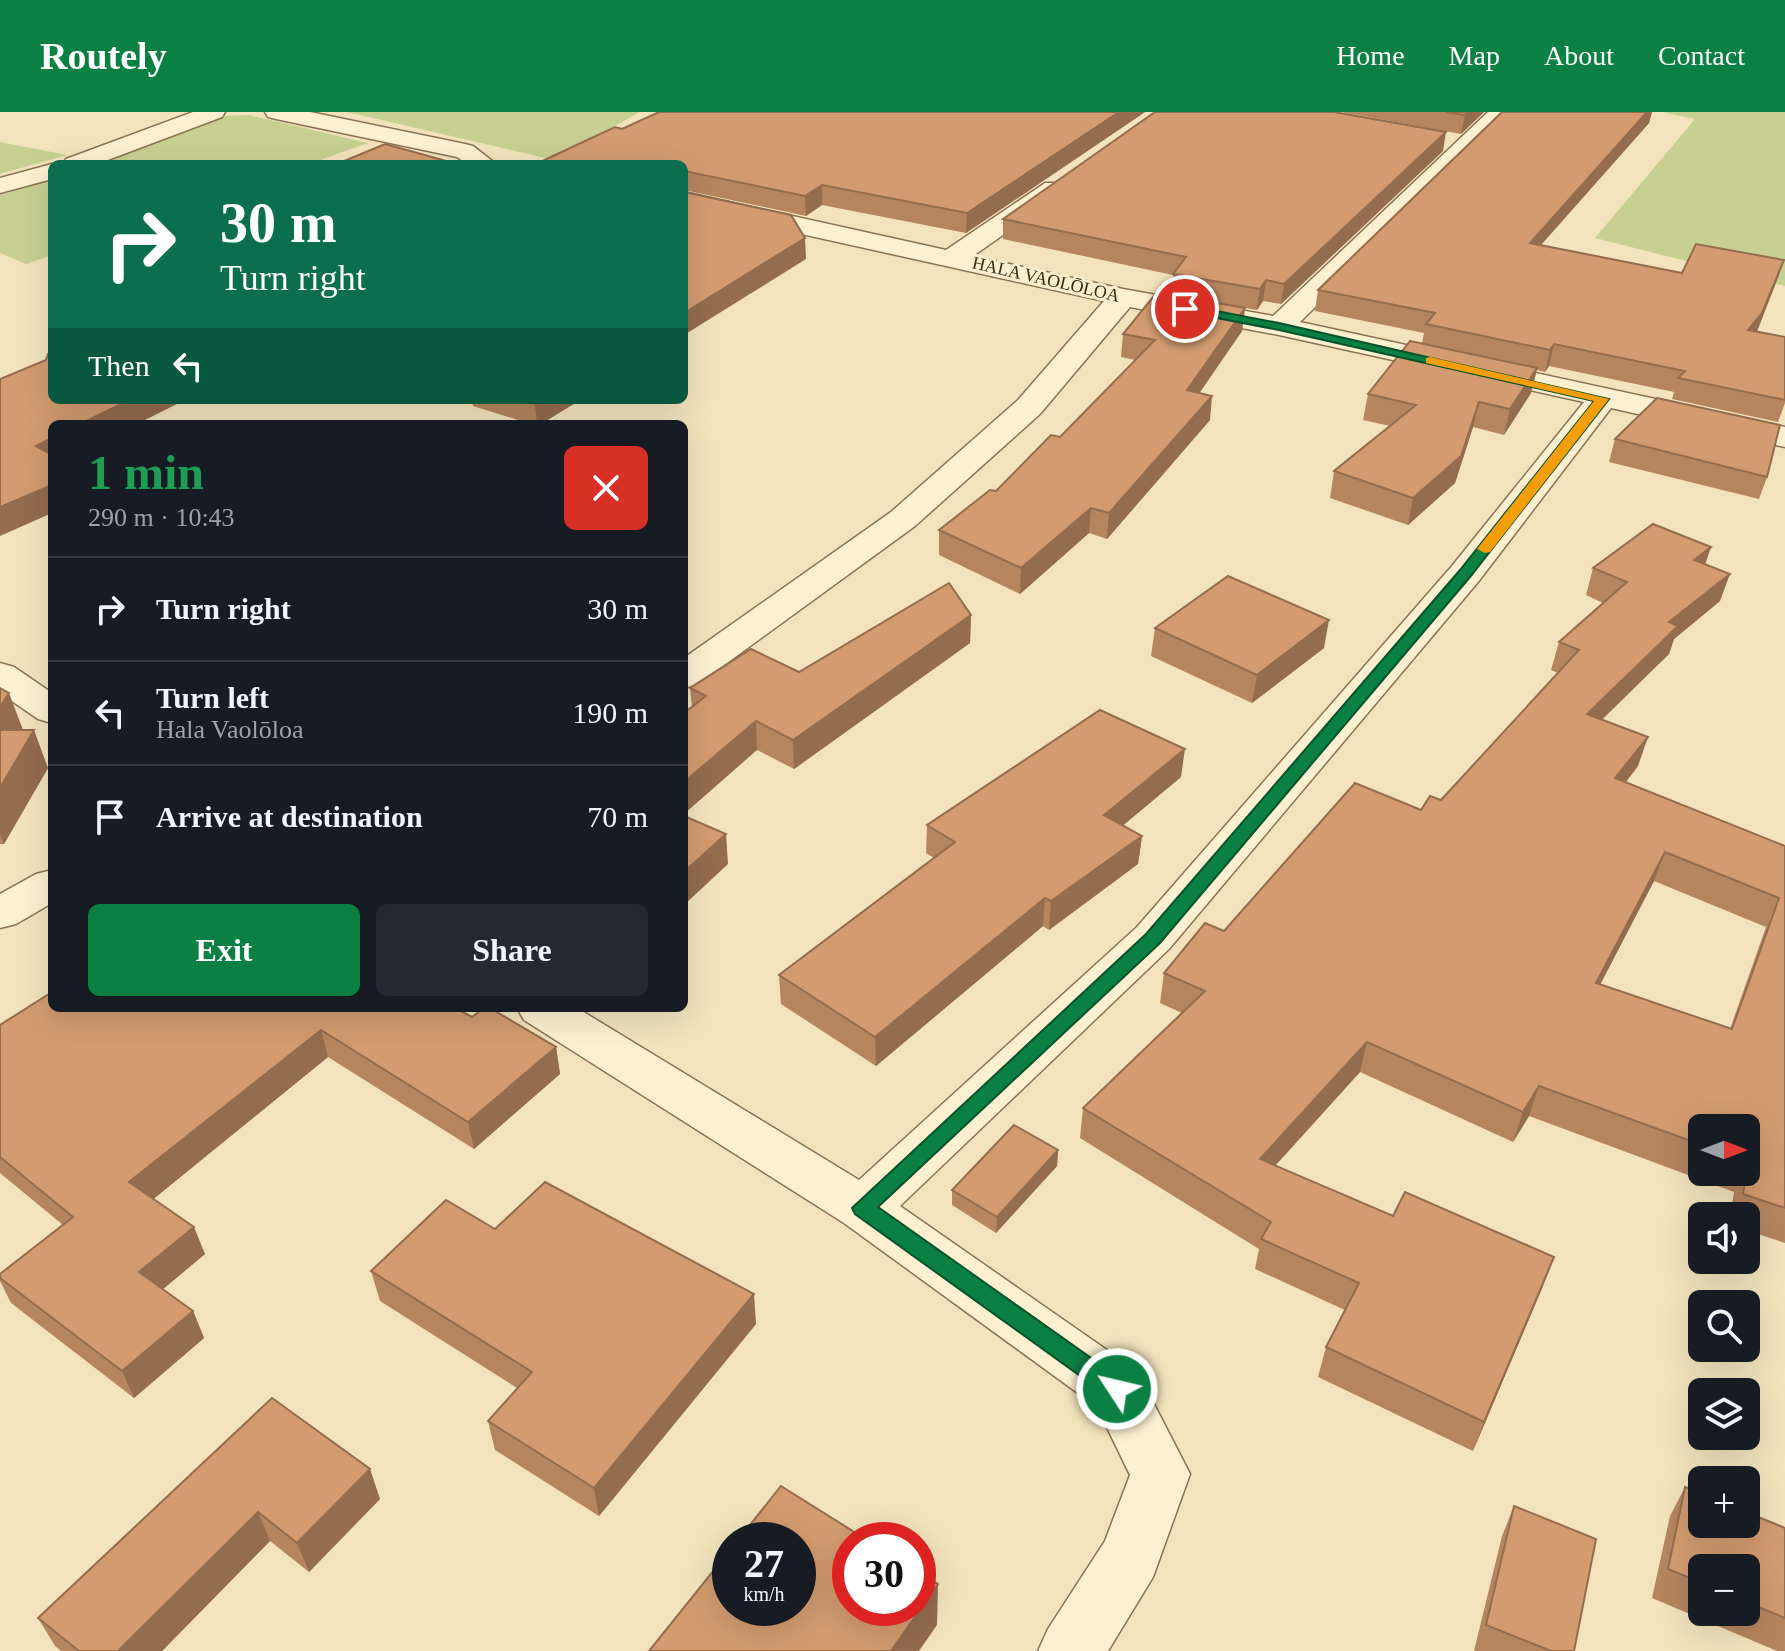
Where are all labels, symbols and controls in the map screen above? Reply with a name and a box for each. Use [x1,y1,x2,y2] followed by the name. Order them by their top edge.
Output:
[40,35,167,77] text: Routely
[1336,40,1405,71] text: Home
[1449,40,1500,71] text: Map
[1544,40,1614,71] text: About
[1658,40,1745,71] text: Contact
[88,192,192,296] icon: right
[220,192,337,254] text: 30 m
[970,252,1122,306] street label: HALA VAOLŌLOA
[220,258,366,298] text: Turn right
[1151,275,1219,343] pin
[1163,287,1207,331] icon: arrive
[166,344,210,388] icon: left
[88,349,150,382] text: Then
[88,446,204,499] text: 1 min
[564,446,648,530] button: close
[88,503,235,532] text: 290 m · 10:43
[88,587,132,631] icon: right
[156,592,291,625] text: Turn right
[587,592,648,625] text: 30 m
[156,681,269,714] text: Turn left
[88,691,132,735] icon: left
[572,696,648,729] text: 190 m
[156,715,304,744] text: Hala Vaolōloa
[88,795,132,839] icon: arrive
[156,800,423,833] text: Arrive at destination
[587,800,648,833] text: 70 m
[88,904,360,996] button: Exit
[376,904,648,996] button: Share
[1688,1114,1760,1186] north arrow
[1688,1114,1760,1626] map controls
[1688,1202,1760,1274] button: sound
[1688,1290,1760,1362] button: search
[1075,1347,1159,1431] position arrow
[1688,1378,1760,1450] button: layers
[1688,1466,1760,1538] button: +
[832,1522,936,1626] speed limit sign: 30
[744,1541,784,1586] text: 27
[1688,1554,1760,1626] button: −
[743,1583,785,1605] text: km/h

